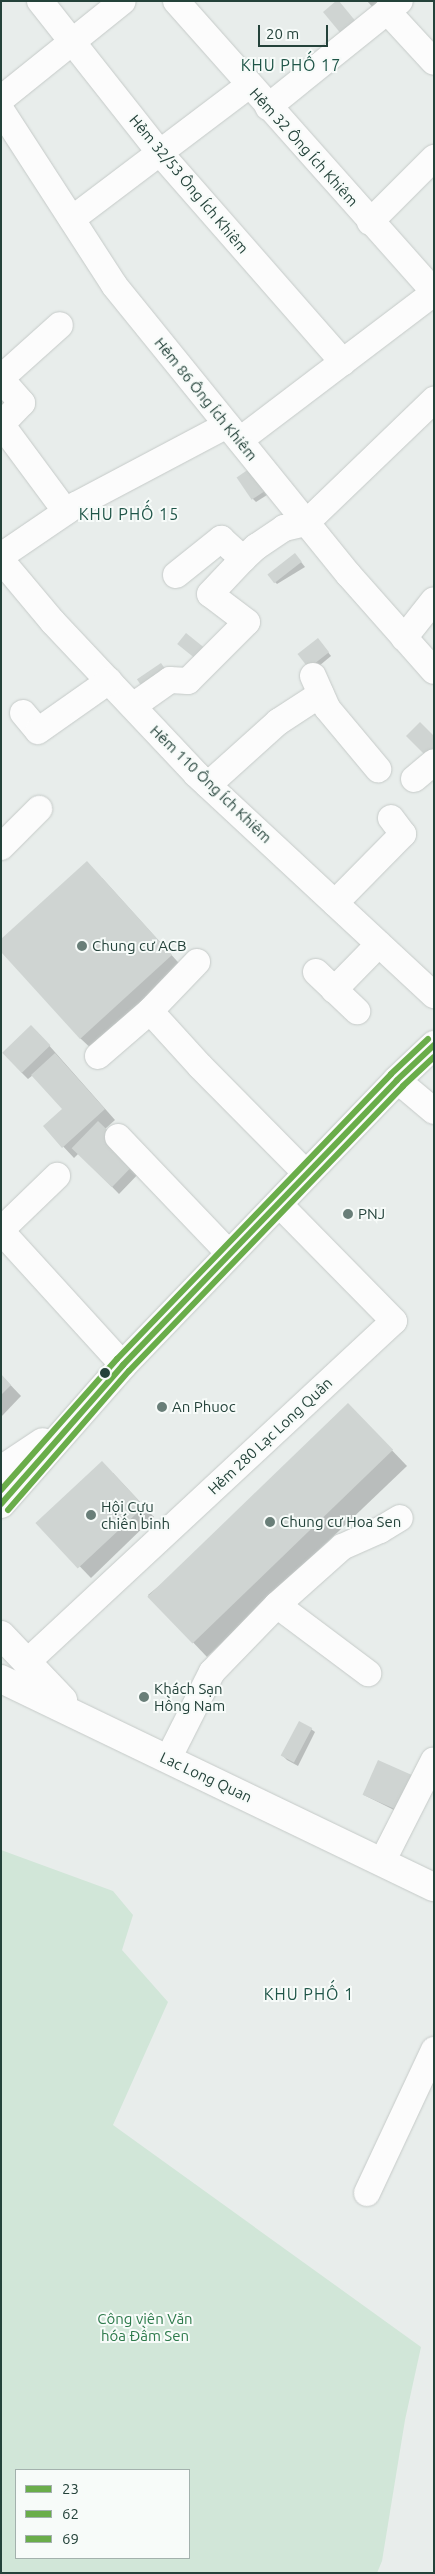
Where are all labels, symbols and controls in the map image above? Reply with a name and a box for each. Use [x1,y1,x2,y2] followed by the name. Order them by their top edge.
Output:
[260,15,330,47] scale bar
[266,25,299,42] text: 20 m
[240,55,342,75] district label: KHU PHỐ 17
[246,84,362,210] street label: Hẻm 32 Ông Ích Khiêm
[126,111,252,257] street label: Hẻm 32/53 Ông Ích Khiêm
[151,334,261,464] street label: Hẻm 86 Ông Ích Khiêm
[78,504,180,524] district label: KHU PHỐ 15
[147,721,275,847] street label: Hẻm 110 Ông Ích Khiêm
[92,937,187,955] place label: Chung cư ACB
[76,940,88,952] marker: Chung cư ACB
[358,1205,385,1223] place label: PNJ
[342,1208,354,1220] marker: PNJ
[100,1368,110,1378] unlabelled marker
[204,1374,336,1498] street label: Hẻm 280 Lạc Long Quân
[172,1398,236,1416] place label: An Phuoc
[156,1401,168,1413] marker: An Phuoc
[101,1497,170,1532] place label: Hội Cựu chiến binh
[85,1509,97,1521] marker: Hội Cựu chiến binh
[280,1513,401,1531] place label: Chung cư Hoa Sen
[264,1516,276,1528] marker: Chung cư Hoa Sen
[154,1679,225,1714] place label: Khách Sạn Hồng Nam
[138,1691,150,1703] marker: Khách Sạn Hồng Nam
[157,1748,255,1806] street label: Lac Long Quan
[263,1984,355,2004] district label: KHU PHỐ 1
[97,2309,193,2344] park label: Công viên Văn hóa Đầm Sen
[15,2469,190,2559] legend
[62,2480,79,2497] text: 23
[62,2505,79,2522] text: 62
[62,2530,79,2547] text: 69

